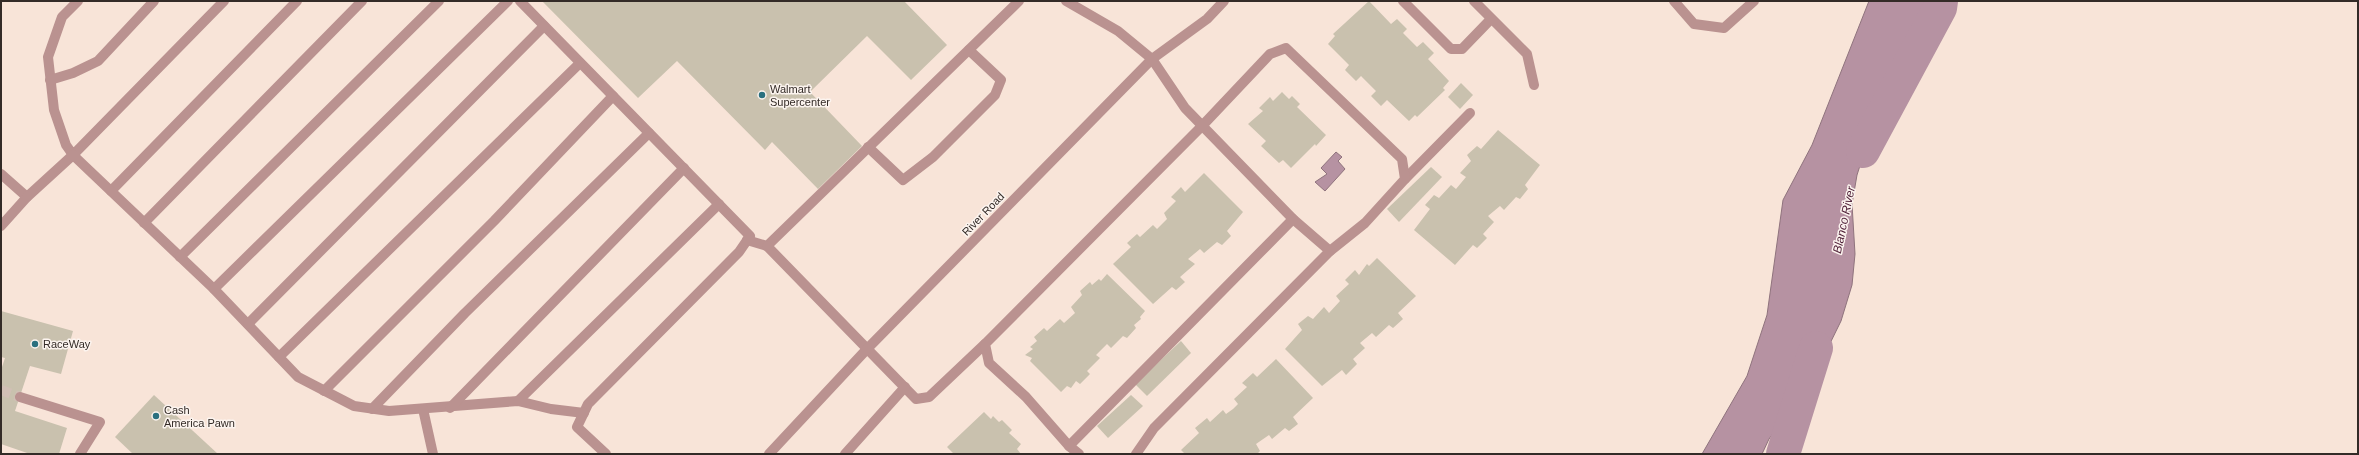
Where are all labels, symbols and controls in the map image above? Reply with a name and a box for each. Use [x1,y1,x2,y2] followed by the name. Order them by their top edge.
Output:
[770,83,830,108] place label: Walmart Supercenter
[757,90,767,100] marker: Walmart Supercenter
[1830,184,1858,255] water label: Blanco River
[960,190,1006,238] street label: River Road
[43,338,91,350] place label: RaceWay
[30,339,40,349] marker: RaceWay
[164,404,235,429] place label: Cash America Pawn
[151,411,161,421] marker: Cash America Pawn

